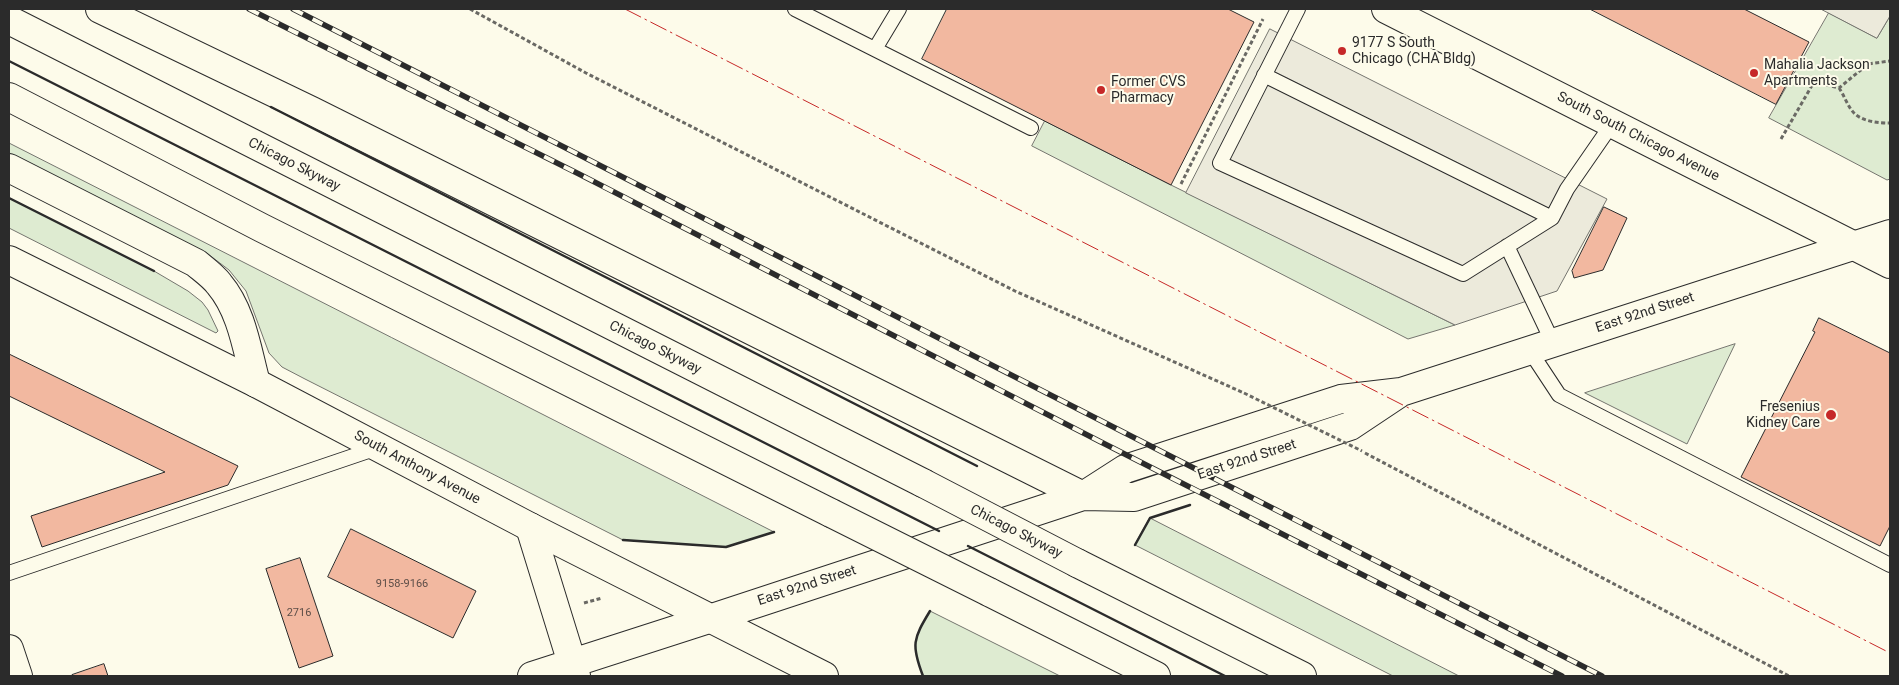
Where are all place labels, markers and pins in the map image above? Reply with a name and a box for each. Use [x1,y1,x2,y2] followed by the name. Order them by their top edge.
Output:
[1352,35,1476,68] place label: 9177 S South Chicago (CHA Bldg)
[1336,45,1348,57] marker: 9177 S South Chicago (CHA Bldg)
[1764,57,1870,90] place label: Mahalia Jackson Apartments
[1748,67,1760,79] marker: Mahalia Jackson Apartments
[1111,74,1186,106] place label: Former CVS Pharmacy
[1095,84,1107,96] marker: Former CVS Pharmacy
[1746,399,1820,432] place label: Fresenius Kidney Care
[1824,408,1838,422] marker: Fresenius Kidney Care

